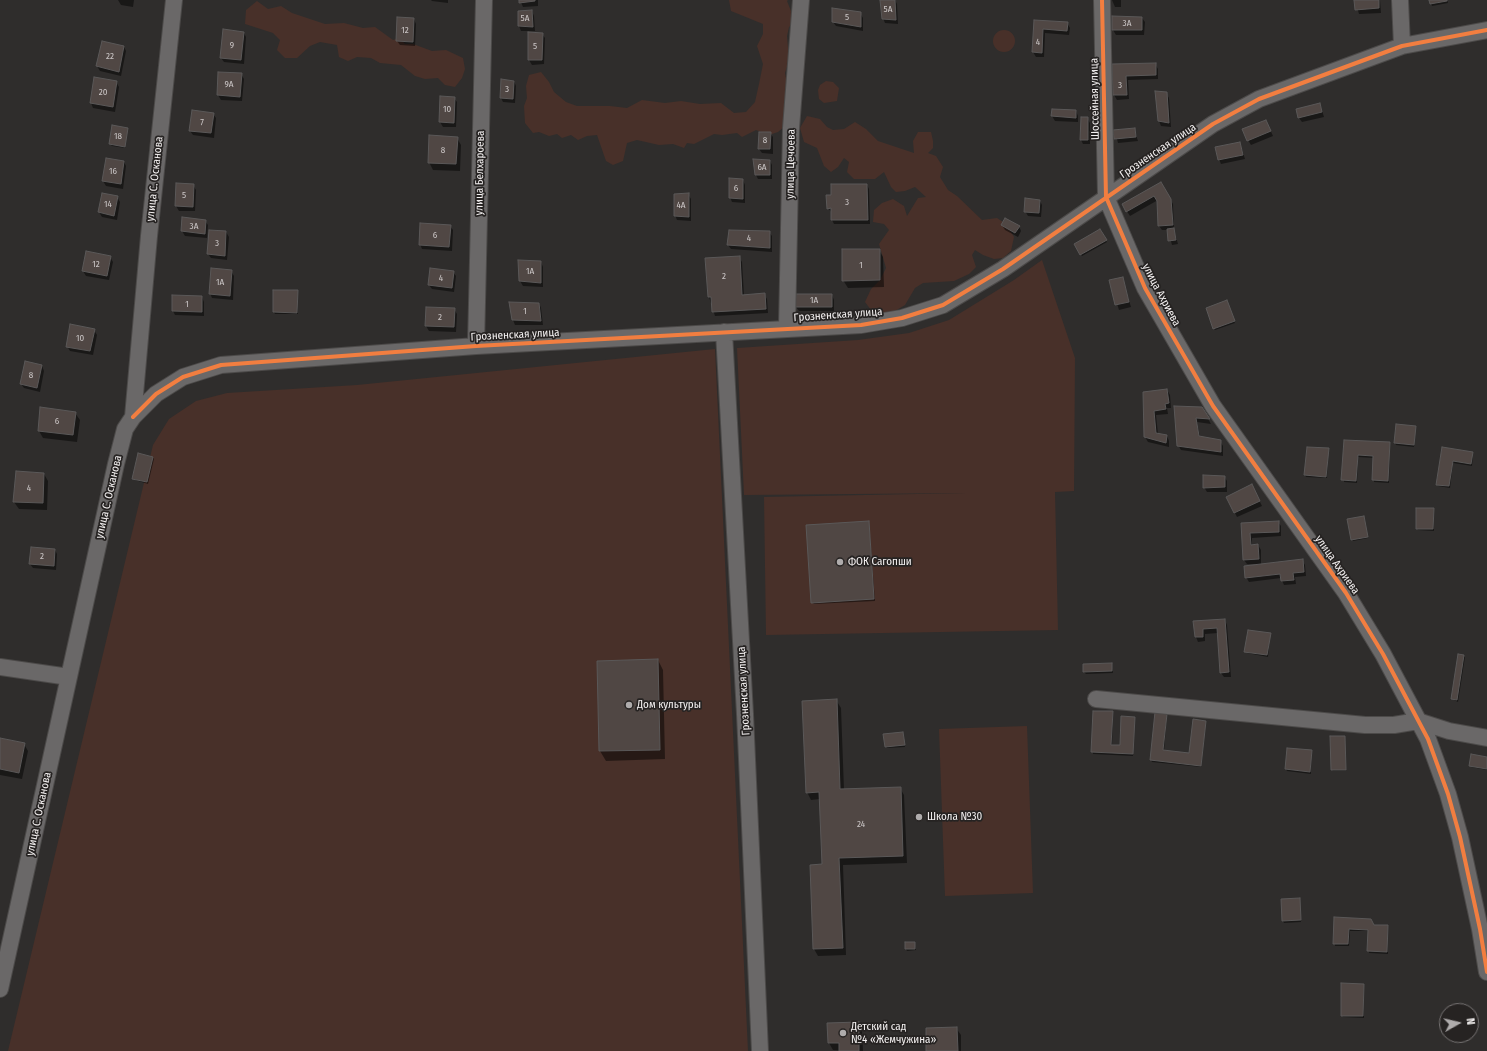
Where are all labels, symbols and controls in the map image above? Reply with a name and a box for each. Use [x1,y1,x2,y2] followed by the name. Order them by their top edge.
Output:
[884,4,892,14] house number: 5А
[845,12,849,22] house number: 5
[521,13,529,23] house number: 5А
[1123,18,1131,28] house number: 3А
[401,25,409,35] house number: 12
[1036,37,1040,47] house number: 4
[230,40,234,50] house number: 9
[533,41,537,51] house number: 5
[106,51,114,61] house number: 22
[1088,58,1102,140] street label: Шоссейная улица
[224,79,234,89] house number: 9А
[1118,80,1122,90] house number: 3
[505,84,509,94] house number: 3
[99,87,107,97] house number: 20
[443,104,451,114] house number: 10
[200,117,204,127] house number: 7
[1117,121,1199,181] street label: Грозненская улица
[784,129,798,199] street label: улица Цечоева
[473,130,487,216] street label: улица Белхароева
[114,131,122,141] house number: 18
[763,135,767,145] house number: 8
[144,136,166,222] street label: улица С. Осканова
[441,145,445,155] house number: 8
[757,162,767,172] house number: 6А
[109,166,117,176] house number: 16
[734,183,738,193] house number: 6
[182,190,186,200] house number: 5
[845,197,849,207] house number: 3
[104,199,112,209] house number: 14
[676,200,686,210] house number: 4А
[190,221,198,231] house number: 3А
[433,230,437,240] house number: 6
[747,233,751,243] house number: 4
[215,238,219,248] house number: 3
[92,259,100,269] house number: 12
[859,260,863,270] house number: 1
[1139,262,1183,328] street label: улица Ахриева
[526,266,534,276] house number: 1А
[722,271,726,281] house number: 2
[439,273,443,283] house number: 4
[216,277,224,287] house number: 1А
[810,295,818,305] house number: 1А
[185,299,189,309] house number: 1
[793,305,883,325] street label: Грозненская улица
[523,306,527,316] house number: 1
[438,312,442,322] house number: 2
[470,326,560,344] street label: Грозненская улица
[76,333,84,343] house number: 10
[29,370,33,380] house number: 8
[55,416,59,426] house number: 6
[93,454,125,540] street label: улица С. Осканова
[27,483,31,493] house number: 4
[1312,533,1362,597] street label: улица Ахриева
[40,551,44,561] house number: 2
[848,555,912,569] place label: ФОК Сагопши
[835,557,845,567] marker: ФОК Сагопши
[735,646,753,736] street label: Грозненская улица
[637,698,701,712] place label: Дом культуры
[624,700,634,710] marker: Дом культуры
[24,771,54,857] street label: улица С. Осканова
[927,810,982,824] place label: Школа №30
[914,812,924,822] marker: Школа №30
[857,819,865,829] house number: 24
[1439,1003,1479,1043] north arrow
[1463,1017,1477,1026] text: N
[851,1020,936,1046] place label: Детский сад №4 «Жемчужина»
[838,1028,848,1038] marker: Детский сад №4 «Жемчужина»

